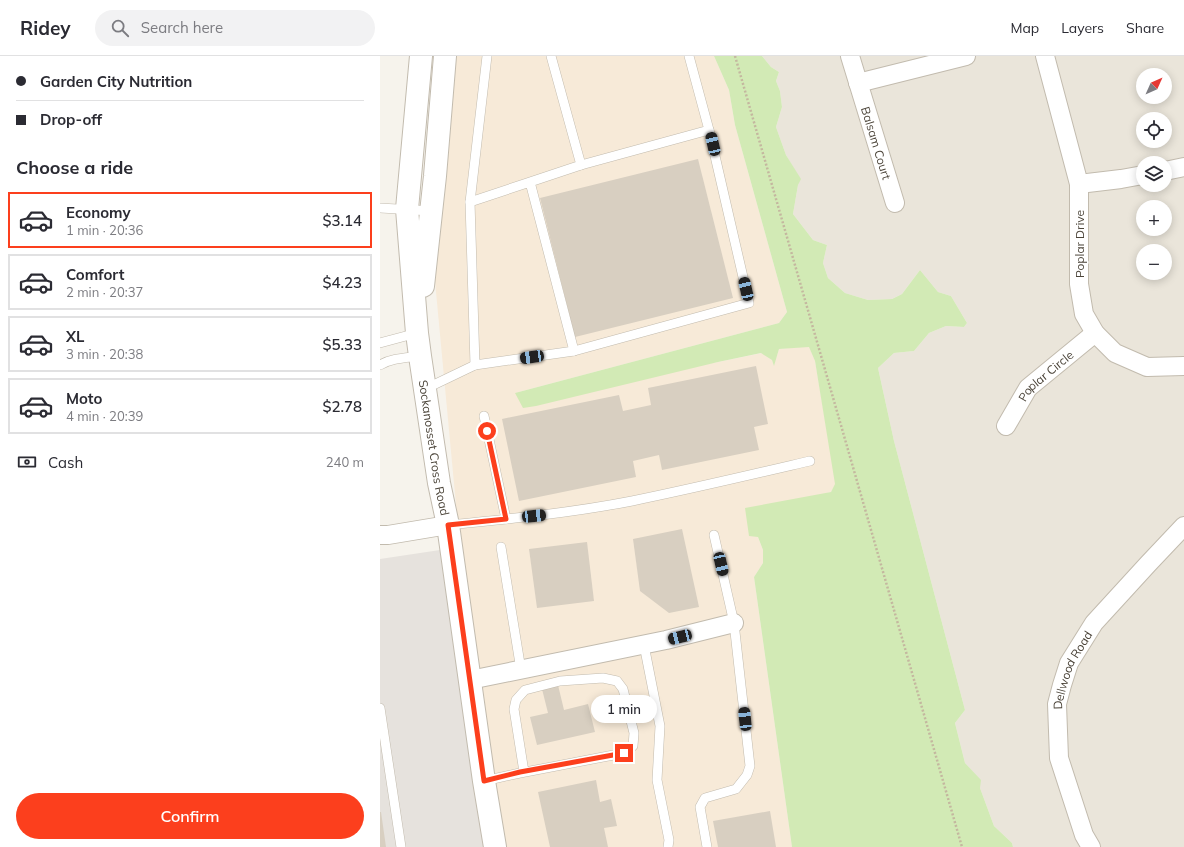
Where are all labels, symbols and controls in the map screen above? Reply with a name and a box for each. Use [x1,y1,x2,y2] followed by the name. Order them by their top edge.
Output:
[95,10,375,46] search box
[20,16,71,40] text: Ridey
[109,17,131,39] icon: search
[141,18,223,37] text: Search here
[1010,19,1039,37] text: Map
[1061,19,1104,37] text: Layers
[1126,19,1164,37] text: Share
[1136,68,1172,104] north arrow
[1136,68,1172,280] map controls
[40,72,192,91] text: Garden City Nutrition
[858,105,895,181] street label: Balsam Court
[40,110,102,129] text: Drop-off
[1136,112,1172,148] button: locate
[704,131,722,157] car
[16,156,133,179] text: Choose a ride
[1136,156,1172,192] button: layers
[1136,200,1172,236] button: +
[18,202,54,238] icon: car
[66,203,131,222] text: Economy
[1072,210,1087,278] street label: Poplar Drive
[322,211,362,230] text: $3.14
[66,222,143,238] text: 1 min · 20:36
[1136,244,1172,280] button: −
[18,264,54,300] icon: car
[66,265,124,284] text: Comfort
[322,273,362,292] text: $4.23
[737,276,755,302] car
[66,284,143,300] text: 2 min · 20:37
[18,326,54,362] icon: car
[66,327,84,346] text: XL
[322,335,362,354] text: $5.33
[66,346,143,362] text: 3 min · 20:38
[1015,347,1076,404] street label: Poplar Circle
[519,349,545,365] car
[416,379,453,517] street label: Sockanosset Cross Road
[18,388,54,424] icon: car
[66,389,102,408] text: Moto
[322,397,362,416] text: $2.78
[66,408,143,424] text: 4 min · 20:39
[478,422,496,440] route start
[16,451,38,473] icon: cash
[48,453,83,472] text: Cash
[326,454,364,470] text: 240 m
[521,509,547,523] car
[712,551,730,577] car
[667,628,693,646] car
[1049,628,1095,710] street label: Dellwood Road
[591,695,657,723] callout: 1 min
[607,701,641,717] text: 1 min
[738,706,752,732] car
[615,744,633,762] route end
[16,793,364,839] button: Confirm

